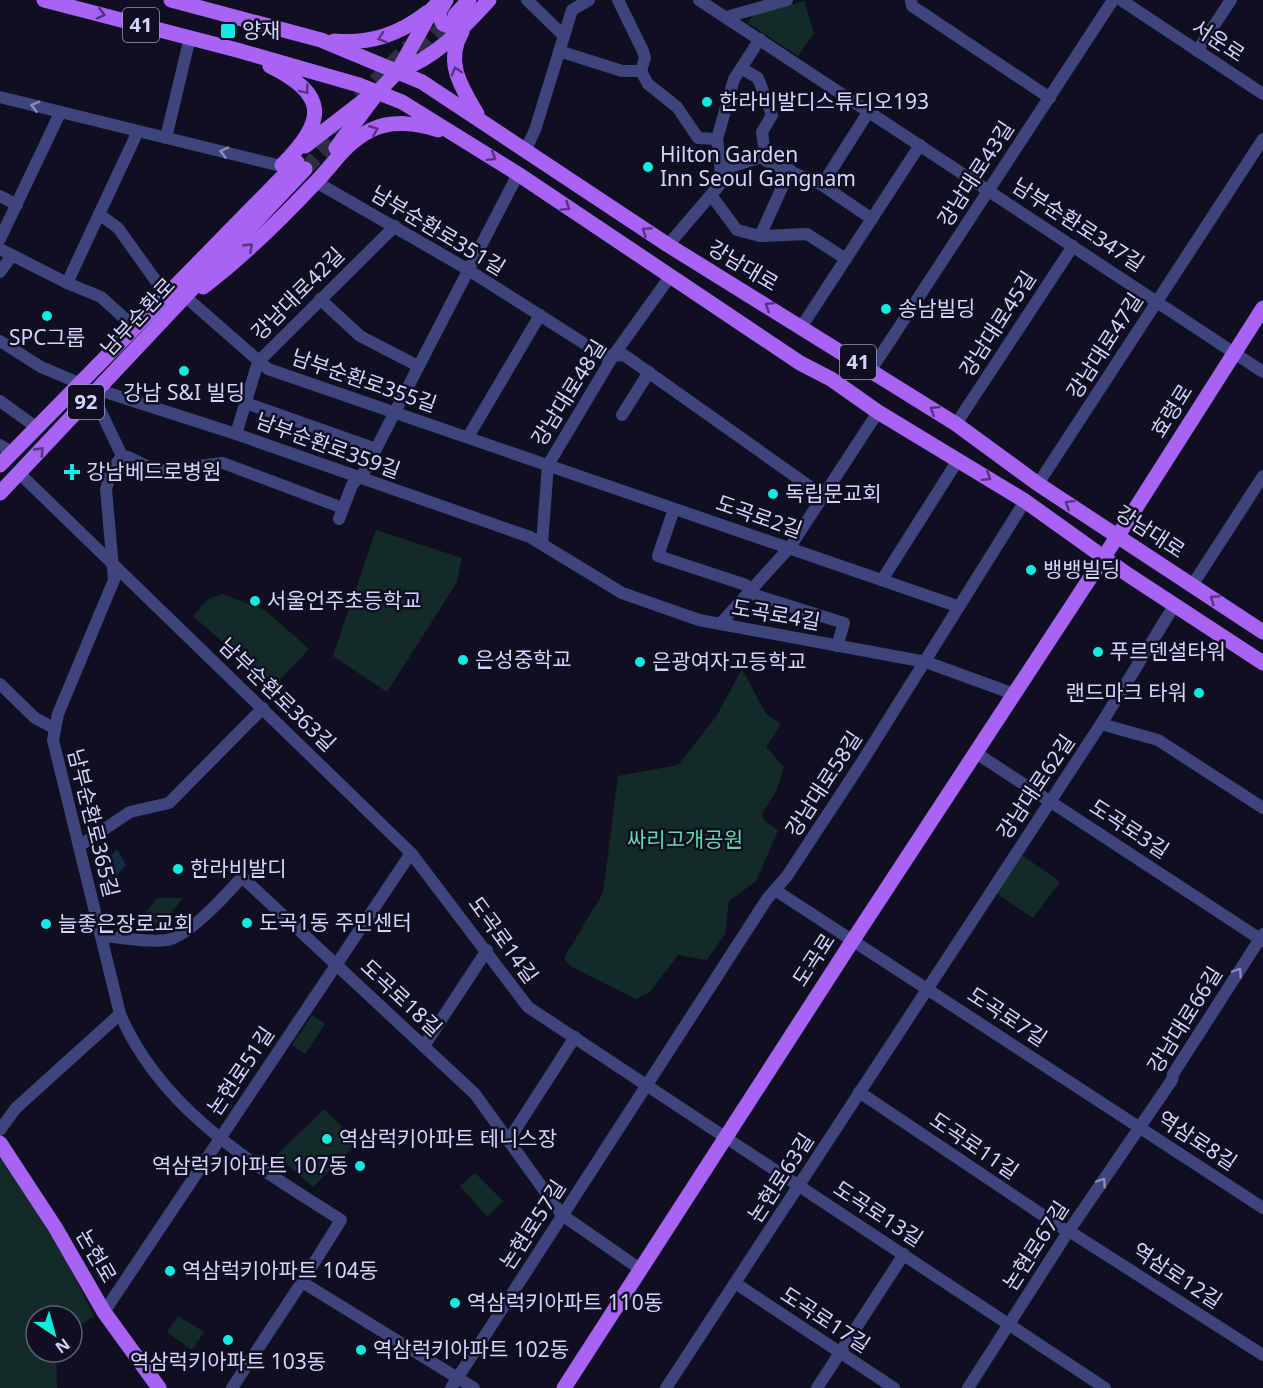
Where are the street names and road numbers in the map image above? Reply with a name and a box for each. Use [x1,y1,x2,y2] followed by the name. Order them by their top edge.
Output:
[123,8,159,42] road number: 41
[1187,13,1250,68] street label: 서운로
[931,115,1020,232] street label: 강남대로43길
[1007,171,1150,277] street label: 남부순환로347길
[366,179,511,281] street label: 남부순환로351길
[703,233,784,297] street label: 강남대로
[245,241,350,346] street label: 강남대로42길
[953,265,1042,382] street label: 강남대로45길
[94,271,180,361] street label: 남부순환로
[1060,287,1149,404] street label: 강남대로47길
[524,334,612,451] street label: 강남대로48길
[288,342,441,418] street label: 남부순환로355길
[840,345,876,379] road number: 41
[1144,378,1198,442] street label: 효령로
[68,385,104,419] road number: 92
[252,406,405,484] street label: 남부순환로359길
[713,488,806,544] street label: 도곡로2길
[1111,498,1191,564] street label: 강남대로
[730,592,823,636] street label: 도곡로4길
[213,631,342,757] street label: 남부순환로363길
[779,725,868,842] street label: 강남대로58길
[990,729,1081,844] street label: 강남대로62길
[62,746,126,900] street label: 남부순환로365길
[1084,792,1175,864] street label: 도곡로3길
[463,890,545,989] street label: 도곡로14길
[786,928,841,991] street label: 도곡로
[355,952,448,1042] street label: 도곡로18길
[1140,961,1228,1078] street label: 강남대로66길
[962,980,1053,1052] street label: 도곡로7길
[200,1021,280,1120] street label: 논현로51길
[1152,1104,1243,1176] street label: 역삼로8길
[925,1105,1024,1185] street label: 도곡로11길
[741,1127,819,1228] street label: 논현로63길
[493,1174,571,1275] street label: 논현로57길
[828,1174,929,1252] street label: 도곡로13길
[996,1195,1074,1296] street label: 논현로67길
[70,1223,123,1288] street label: 논현로
[1127,1236,1228,1314] street label: 역삼로12길
[775,1280,876,1358] street label: 도곡로17길

